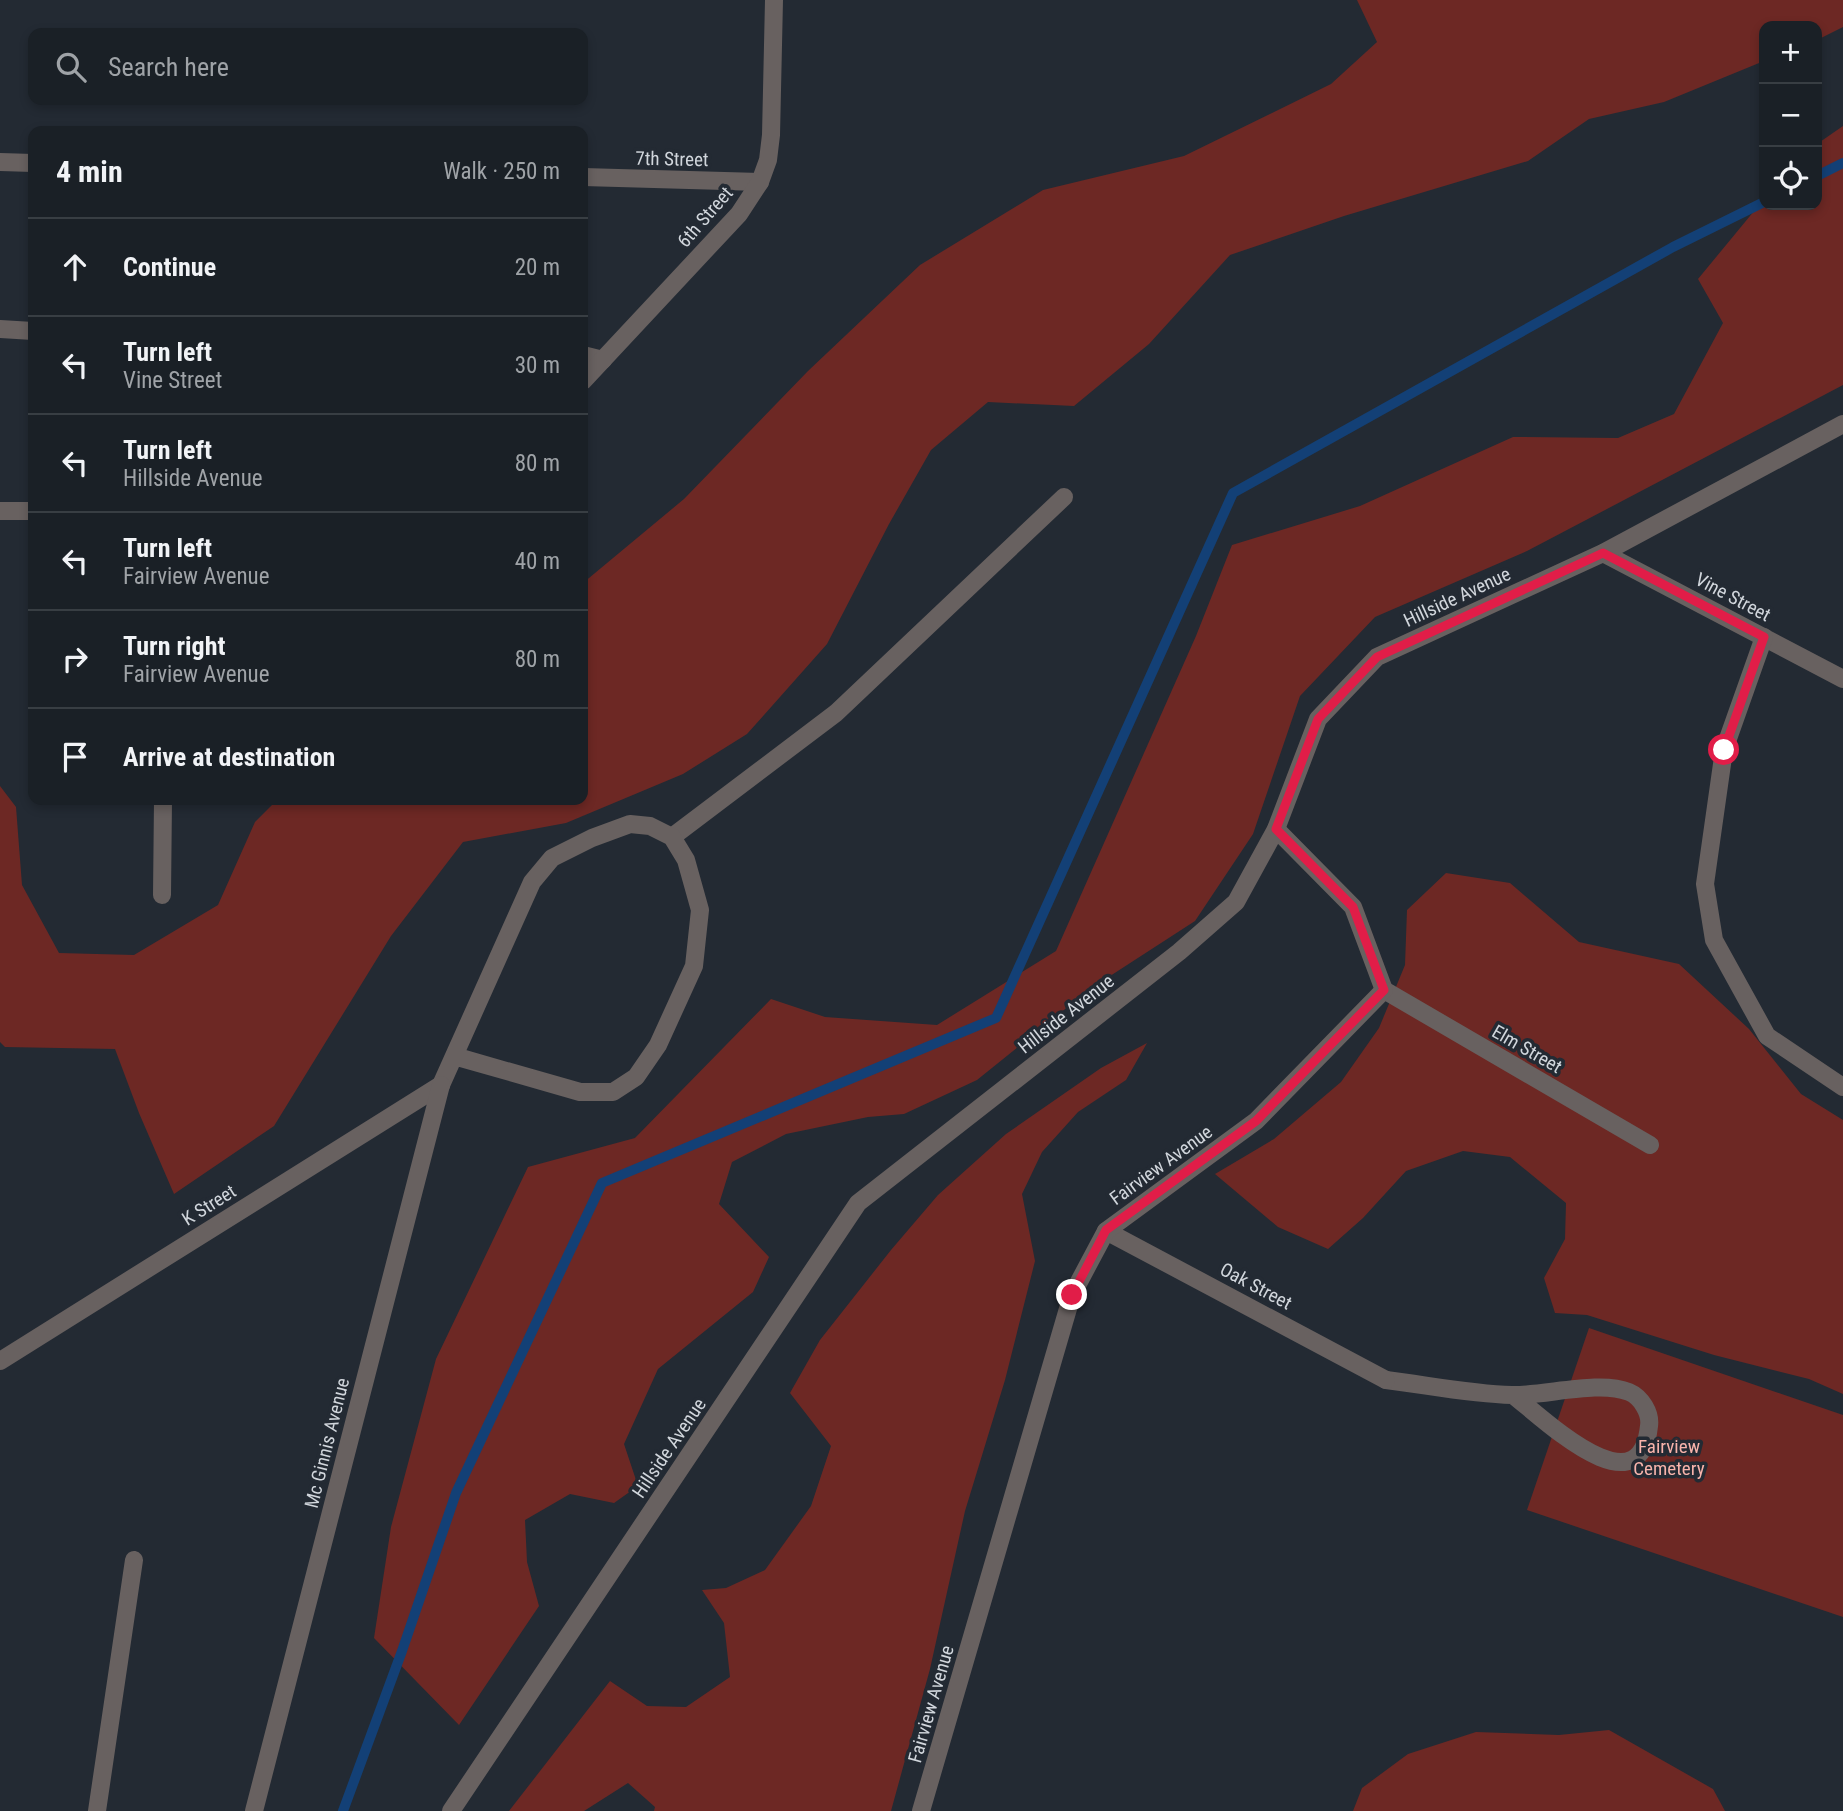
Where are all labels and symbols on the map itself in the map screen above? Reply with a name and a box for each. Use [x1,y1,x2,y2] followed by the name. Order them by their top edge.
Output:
[635,147,709,171] street label: 7th Street
[672,182,738,252] street label: 6th Street
[1400,562,1514,632] street label: Hillside Avenue
[1691,568,1775,626] street label: Vine Street
[1708,734,1739,765] route start
[1013,969,1119,1059] street label: Hillside Avenue
[1488,1020,1566,1078] street label: Elm Street
[1105,1120,1217,1210] street label: Fairview Avenue
[178,1180,240,1230] street label: K Street
[1216,1258,1296,1314] street label: Oak Street
[1056,1279,1087,1310] route end
[300,1375,354,1511] street label: Mc Ginnis Avenue
[627,1394,711,1502] street label: Hillside Avenue
[1633,1435,1705,1480] park label: Fairview Cemetery
[903,1643,959,1765] street label: Fairview Avenue

